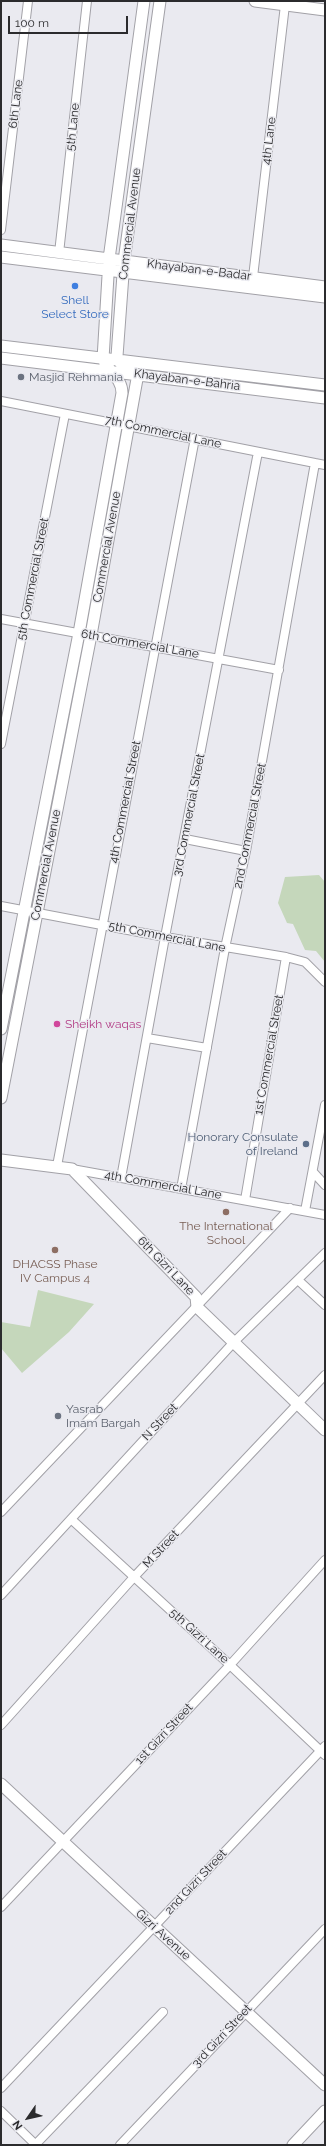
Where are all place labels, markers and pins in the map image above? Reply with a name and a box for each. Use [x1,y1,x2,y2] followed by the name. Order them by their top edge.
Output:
[70,281,80,291] marker: Shell Select Store
[41,293,109,321] place label: Shell Select Store
[29,370,123,384] place label: Masjid Rehmania
[16,372,26,382] marker: Masjid Rehmania
[65,1017,141,1031] place label: Sheikh waqas
[52,1019,62,1029] marker: Sheikh waqas
[187,1130,298,1158] place label: Honorary Consulate of Ireland
[301,1139,311,1149] marker: Honorary Consulate of Ireland
[221,1207,231,1217] marker: The International School
[179,1219,273,1247] place label: The International School
[50,1245,60,1255] marker: DHACSS Phase IV Campus 4
[13,1257,97,1285] place label: DHACSS Phase IV Campus 4
[66,1402,140,1430] place label: Yasrab Imam Bargah
[53,1411,63,1421] marker: Yasrab Imam Bargah

